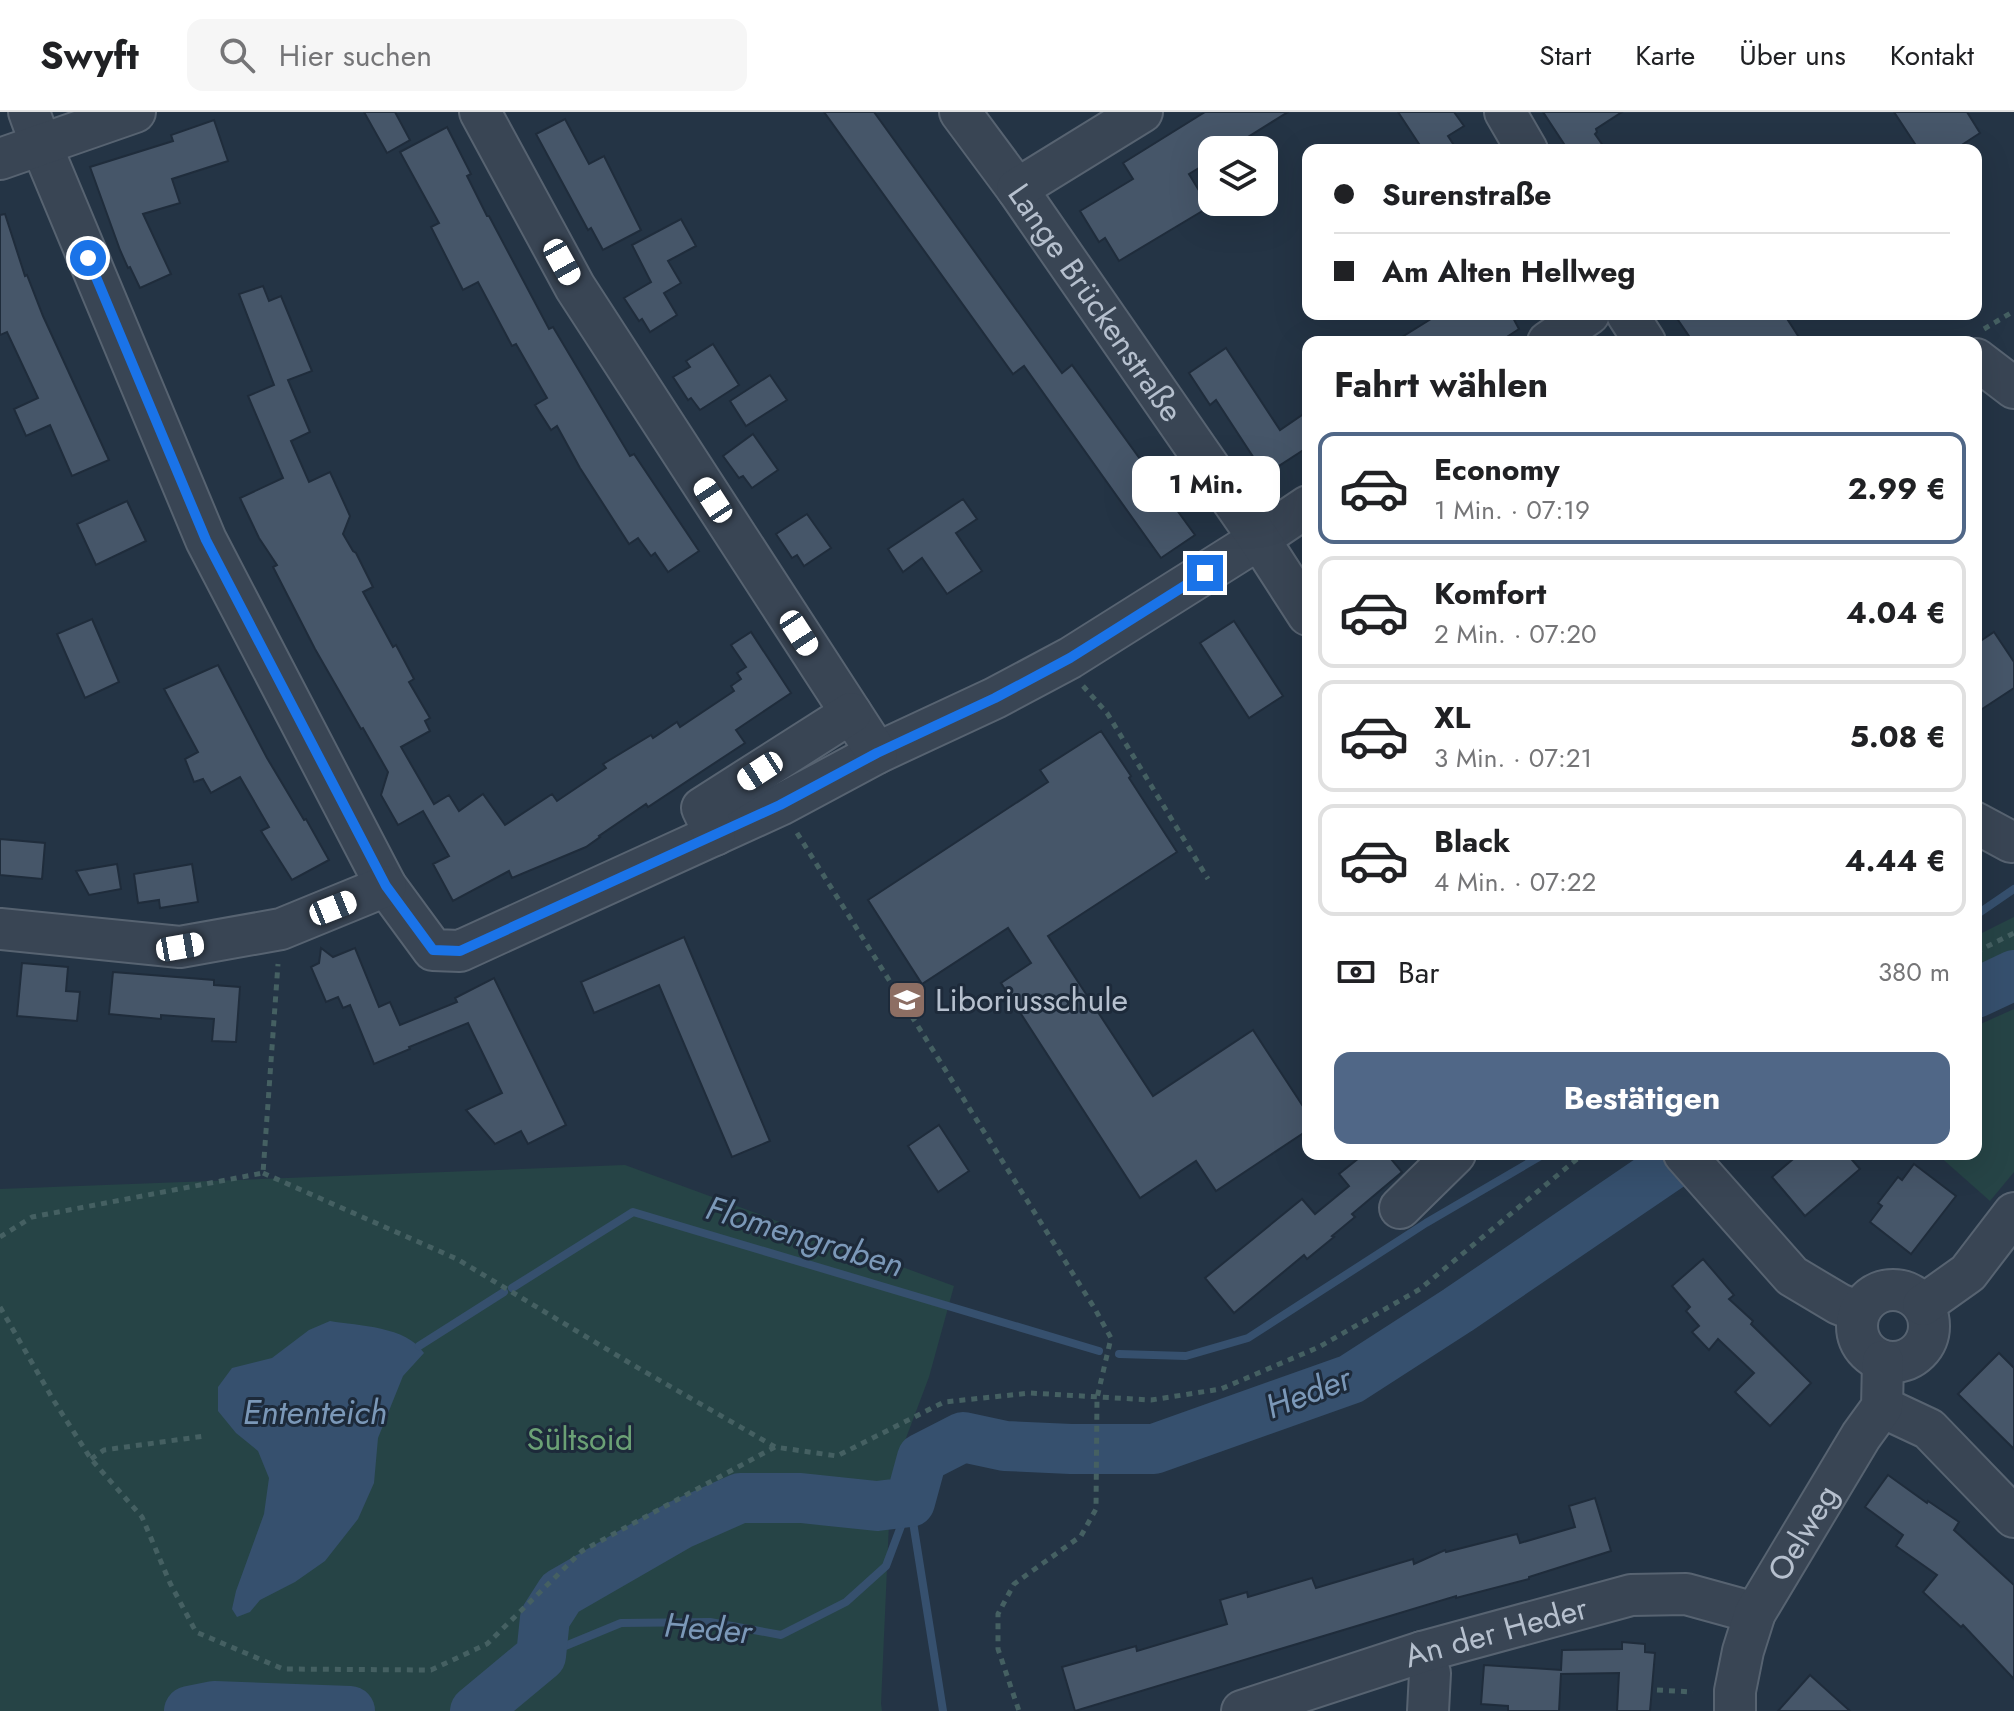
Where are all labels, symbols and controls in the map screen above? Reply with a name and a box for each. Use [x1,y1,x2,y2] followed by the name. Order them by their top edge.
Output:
[187,19,747,91] search box
[40,28,139,83] text: Swyft
[215,33,259,77] icon: search
[279,34,432,77] text: Hier suchen
[1539,35,1591,76] text: Start
[1635,35,1695,76] text: Karte
[1739,35,1846,76] text: Über uns
[1890,35,1974,76] text: Kontakt
[1198,136,1278,216] map controls
[1198,136,1278,216] button: layers
[1382,173,1551,216] text: Surenstraße
[997,174,1194,431] street label: Lange Brückenstraße
[540,235,584,289] car
[70,240,106,276] route start
[1382,250,1636,293] text: Am Alten Hellweg
[1334,358,1548,410] text: Fahrt wählen
[1434,448,1560,491] text: Economy
[1338,452,1410,524] icon: car
[1131,457,1279,513] callout: 1 Min.
[1169,465,1243,503] text: 1 Min.
[1848,467,1946,510] text: 2.99 €
[690,473,736,527] car
[1434,491,1590,529] text: 1 Min. · 07:19
[1187,555,1223,591] route end
[1434,572,1546,615] text: Komfort
[1338,576,1410,648] icon: car
[1846,591,1946,634] text: 4.04 €
[776,606,822,660] car
[1434,615,1597,653] text: 2 Min. · 07:20
[1434,696,1470,739] text: XL
[1338,700,1410,772] icon: car
[1850,715,1946,758] text: 5.08 €
[1434,739,1592,777] text: 3 Min. · 07:21
[733,748,787,794] car
[1434,820,1510,863] text: Black
[1338,824,1410,896] icon: car
[1845,839,1946,882] text: 4.44 €
[1434,863,1596,901] text: 4 Min. · 07:22
[306,888,360,928] car
[154,931,206,963] car
[1334,950,1378,994] icon: cash
[1398,951,1439,994] text: Bar
[1878,953,1950,991] text: 380 m
[935,977,1128,1023] place label: Liboriusschule
[886,979,928,1021] school or university icon: Liboriusschule
[1334,1052,1950,1144] button: Bestätigen
[700,1183,910,1290] water label: Flomengraben
[1258,1353,1359,1431] water label: Heder
[243,1388,387,1437] water label: Ententeich
[527,1416,633,1462] park label: Sültsoid
[1756,1476,1850,1590] street label: Oelweg
[1398,1585,1593,1679] street label: An der Heder
[662,1600,755,1657] water label: Heder

